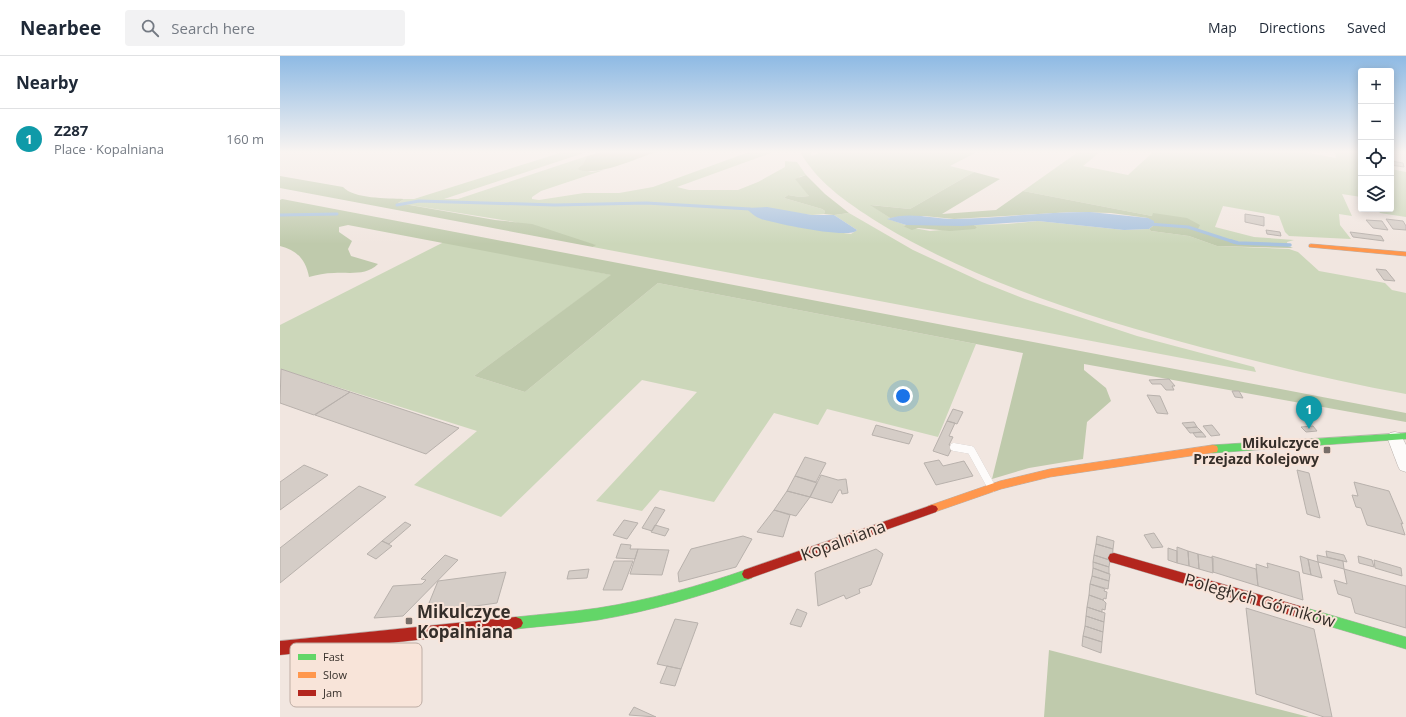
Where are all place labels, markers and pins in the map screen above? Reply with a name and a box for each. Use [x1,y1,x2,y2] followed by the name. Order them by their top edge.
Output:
[1296,396,1322,429] pin: 1
[1193,433,1319,468] place label: Mikulczyce Przejazd Kolejowy
[1322,445,1332,455] marker: Mikulczyce Przejazd Kolejowy
[417,600,513,643] place label: Mikulczyce Kopalniana
[404,616,414,626] marker: Mikulczyce Kopalniana

